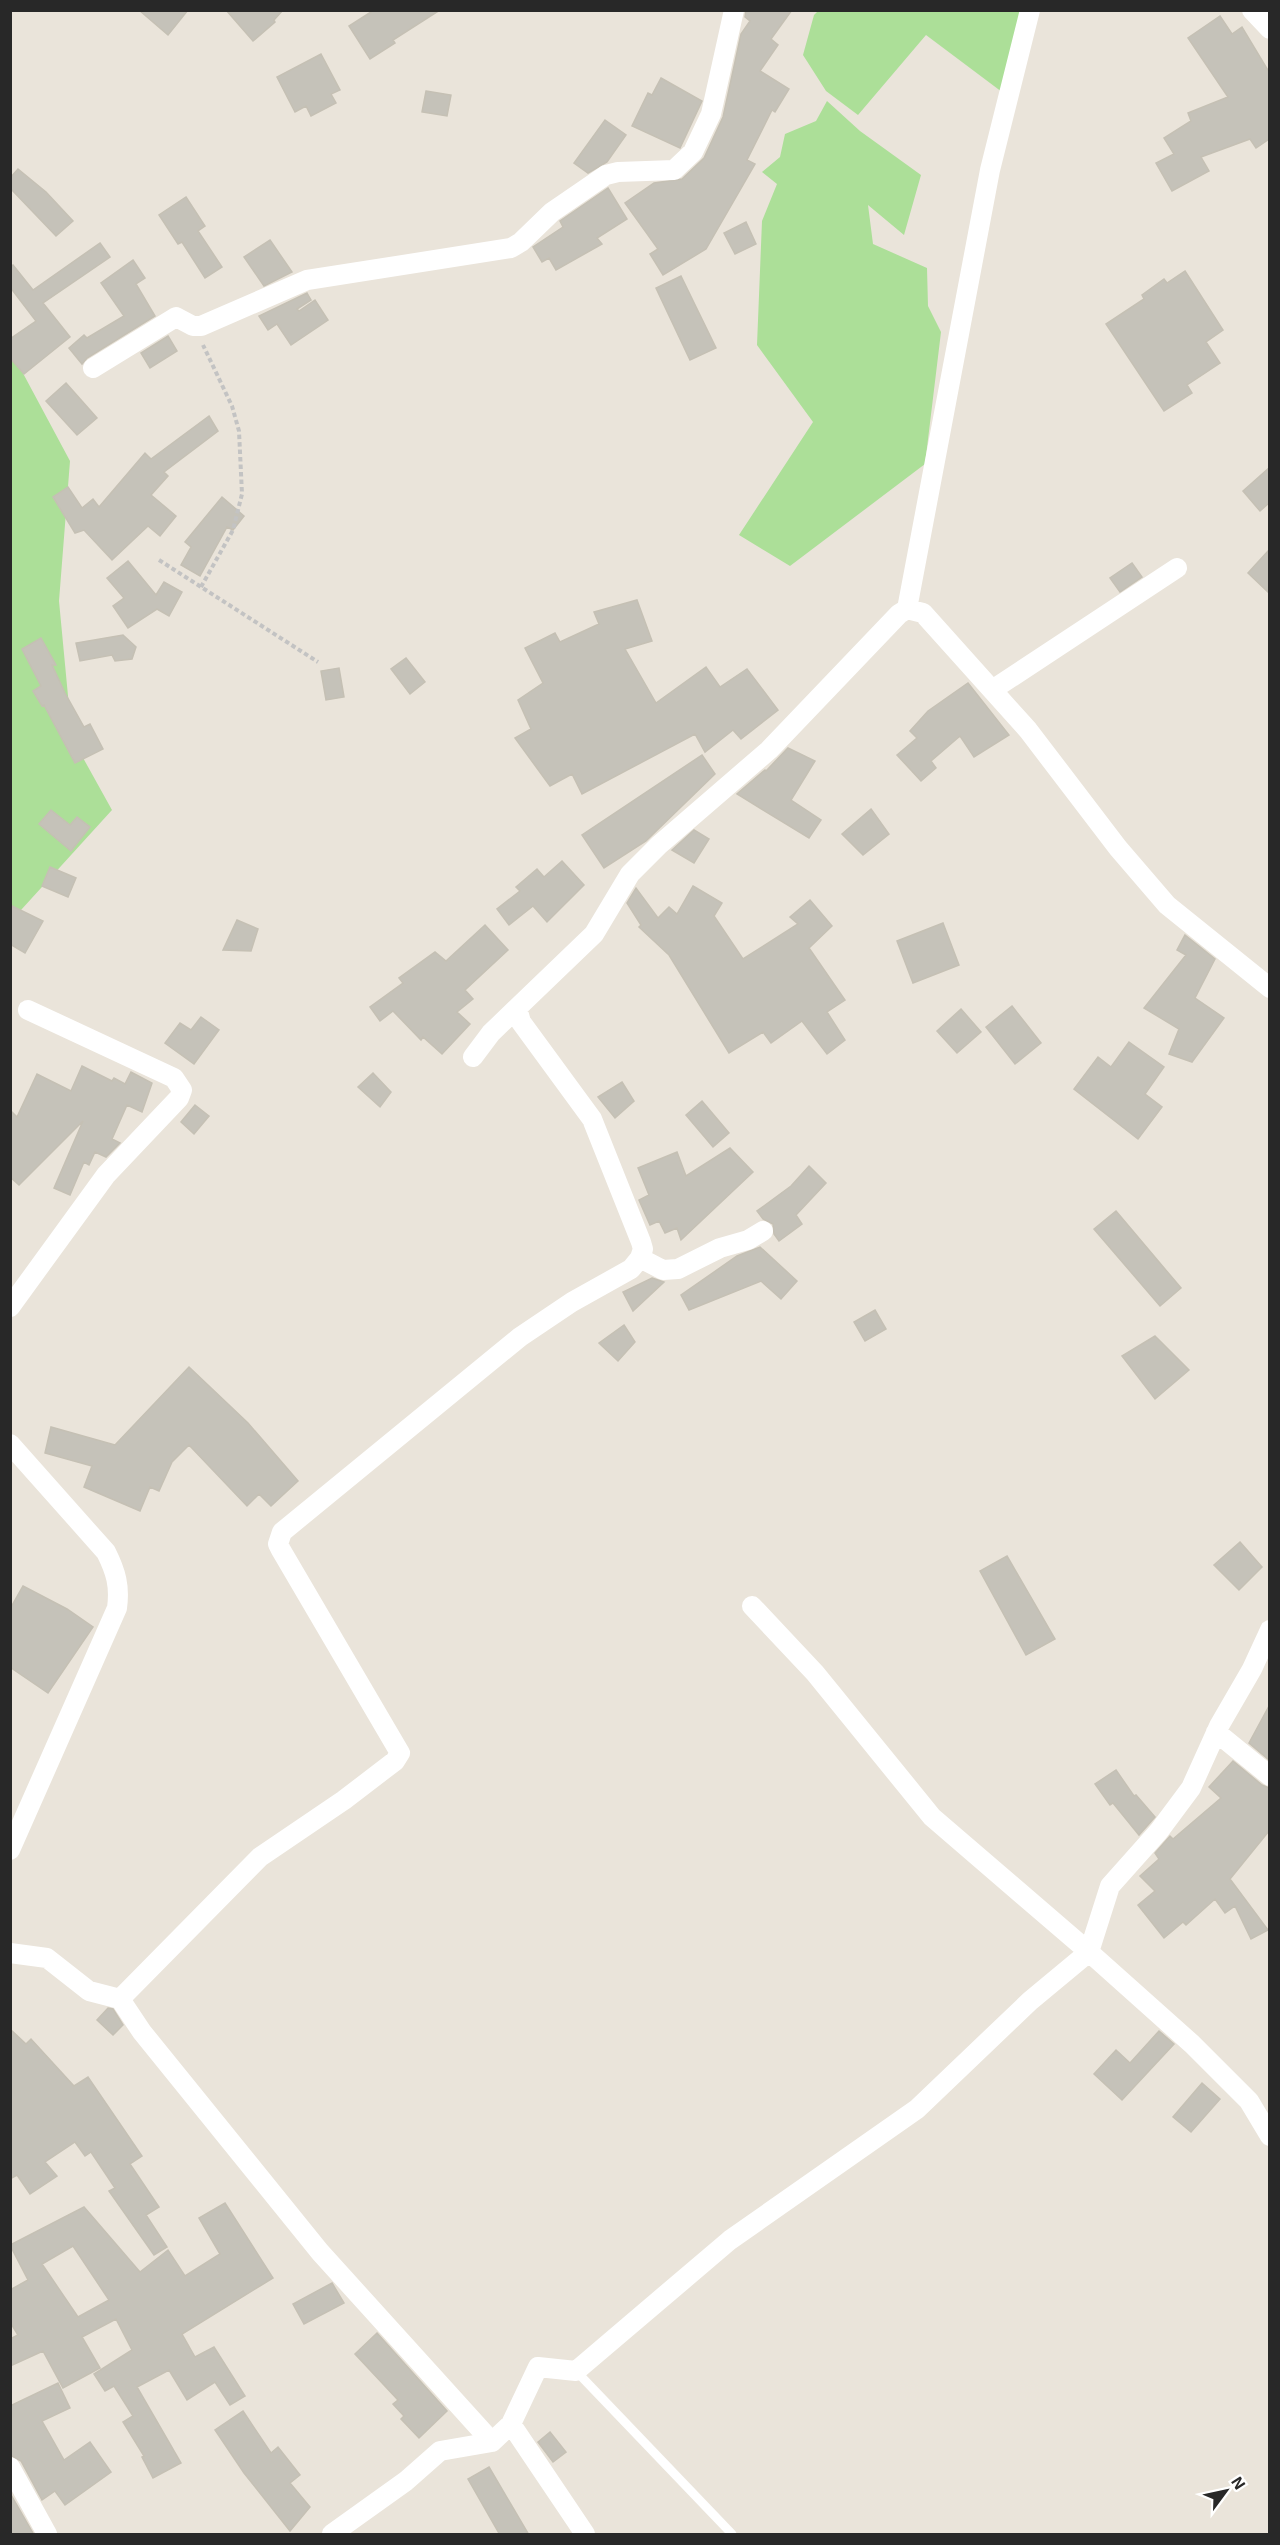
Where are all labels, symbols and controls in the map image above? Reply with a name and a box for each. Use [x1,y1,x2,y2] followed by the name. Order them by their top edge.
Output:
[1196,2461,1256,2521] north arrow
[1228,2473,1250,2493] text: N

